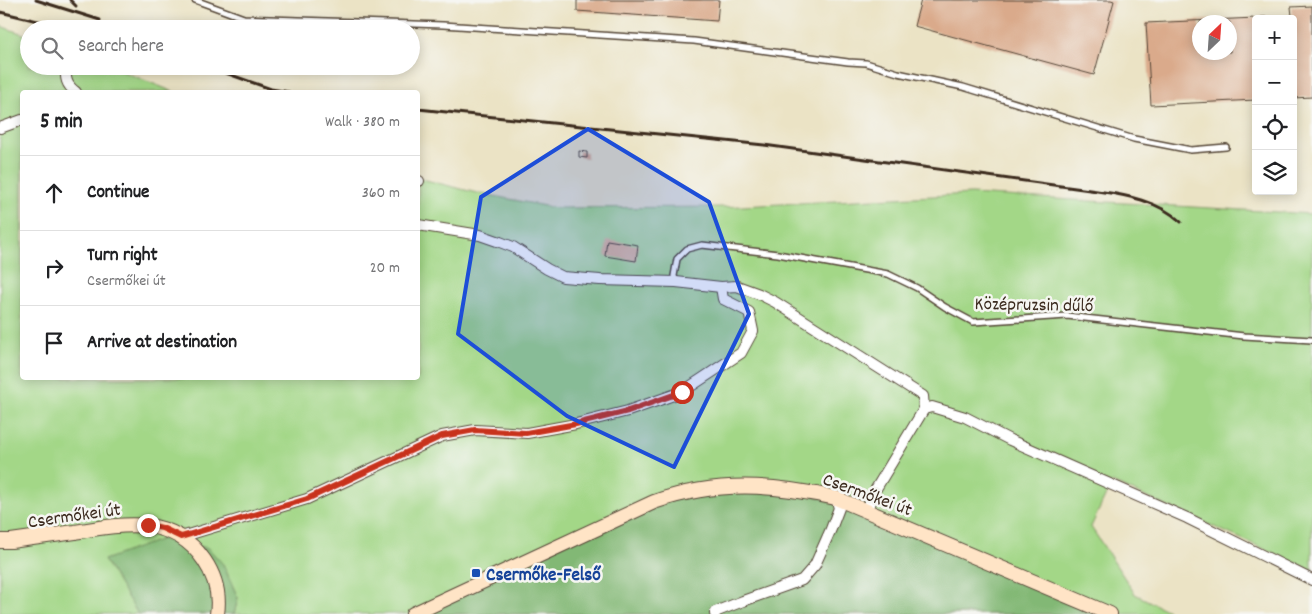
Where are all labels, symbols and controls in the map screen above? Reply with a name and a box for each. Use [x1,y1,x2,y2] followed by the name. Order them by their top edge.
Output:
[1192,15,1237,60] north arrow
[1252,15,1297,195] map controls
[1252,15,1297,60] button: +
[20,20,420,75] search box
[38,34,66,62] icon: search
[78,34,164,61] text: Search here
[1252,60,1297,105] button: −
[1252,105,1297,150] button: locate
[40,108,83,138] text: 5 min
[325,111,400,134] text: Walk · 380 m
[1252,150,1297,195] button: layers
[40,179,68,207] icon: ahead
[87,180,149,207] text: Continue
[362,182,400,205] text: 360 m
[87,243,158,270] text: Turn right
[40,254,68,282] icon: right
[370,257,400,280] text: 20 m
[87,270,166,293] text: Csermőkei út
[974,292,1094,321] street label: Középruzsin dűlő
[40,329,68,357] icon: arrive
[87,330,237,357] text: Arrive at destination
[671,381,694,404] route start
[818,468,915,525] street label: Csermőkei út
[26,498,123,537] street label: Csermőkei út
[137,514,160,537] route end
[486,563,601,590] place label: Csermőke-Felső
[470,567,482,579] marker: Csermőke-Felső

